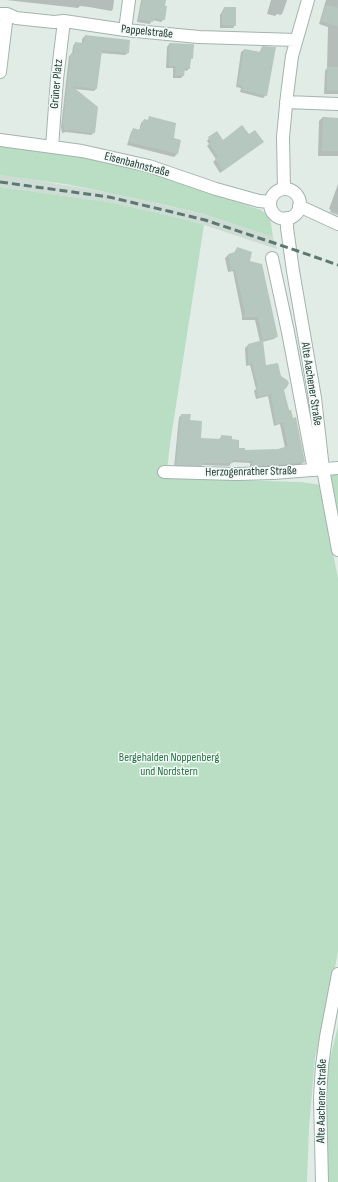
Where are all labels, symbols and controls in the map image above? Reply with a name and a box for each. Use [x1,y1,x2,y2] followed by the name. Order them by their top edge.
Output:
[120,22,174,42] street label: Pappelstraße
[48,59,66,109] street label: Grüner Platz
[103,149,171,181] street label: Eisenbahnstraße
[297,341,325,427] street label: Alte Aachener Straße
[205,464,297,480] street label: Herzogenrather Straße
[119,751,219,779] park label: Bergehalden Noppenberg und Nordstern
[314,1059,330,1143] street label: Alte Aachener Straße

